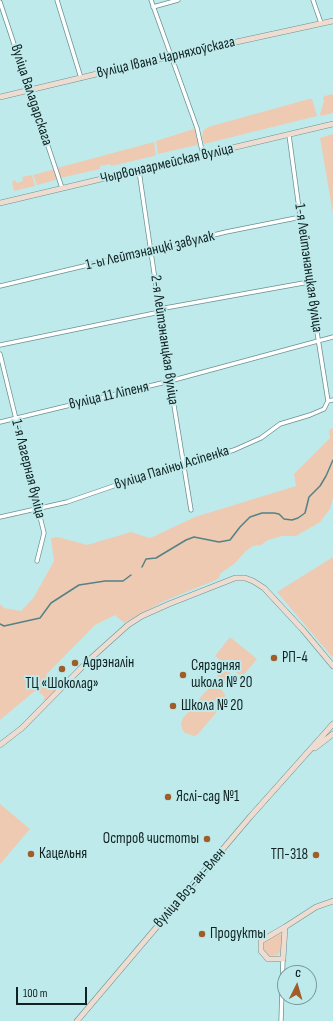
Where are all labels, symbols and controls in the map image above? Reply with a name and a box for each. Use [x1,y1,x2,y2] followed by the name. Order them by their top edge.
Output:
[95,33,237,83] street label: вуліца Івана Чарняхоўскага
[6,42,56,148] street label: вуліца Валадарскага
[99,140,235,188] street label: Чырвонаармейская вуліца
[290,202,326,334] street label: 1-я Лейтэнанцкая вуліца
[84,227,216,275] street label: 1-ы Лейтэнанцкі завулак
[146,274,182,406] street label: 2-я Лейтэнанцкая вуліца
[67,378,151,414] street label: вуліца 11 Ліпеня
[7,418,49,520] street label: 1-я Лагерная вуліца
[113,442,231,494] street label: вуліца Паліны Асіпенка
[282,649,308,667] place label: РП-4
[269,653,279,663] marker: РП-4
[83,654,134,672] place label: Адрэналін
[191,657,252,692] place label: Сярэдняя школа № 20
[70,658,80,668] marker: Адрэналін
[57,664,67,674] marker: ТЦ «Шоколад»
[178,670,188,680] marker: Сярэдняя школа № 20
[25,675,99,693] place label: ТЦ «Шоколад»
[181,697,243,715] place label: Школа № 20
[168,701,178,711] marker: Школа № 20
[176,788,239,806] place label: Яслі-сад №1
[163,792,173,802] marker: Яслі-сад №1
[103,830,199,848] place label: Остров чистоты
[202,834,212,844] marker: Остров чистоты
[150,844,230,932] street label: вуліца Воз-ан-Влен
[39,845,87,863] place label: Кацельня
[271,846,308,864] place label: ТП-318
[26,849,36,859] marker: Кацельня
[311,850,321,860] marker: ТП-318
[210,925,266,943] place label: Продукты
[197,929,207,939] marker: Продукты
[277,965,317,1005] north arrow
[295,967,301,980] text: С
[18,979,89,1005] scale bar
[23,986,48,1001] text: 100 m

